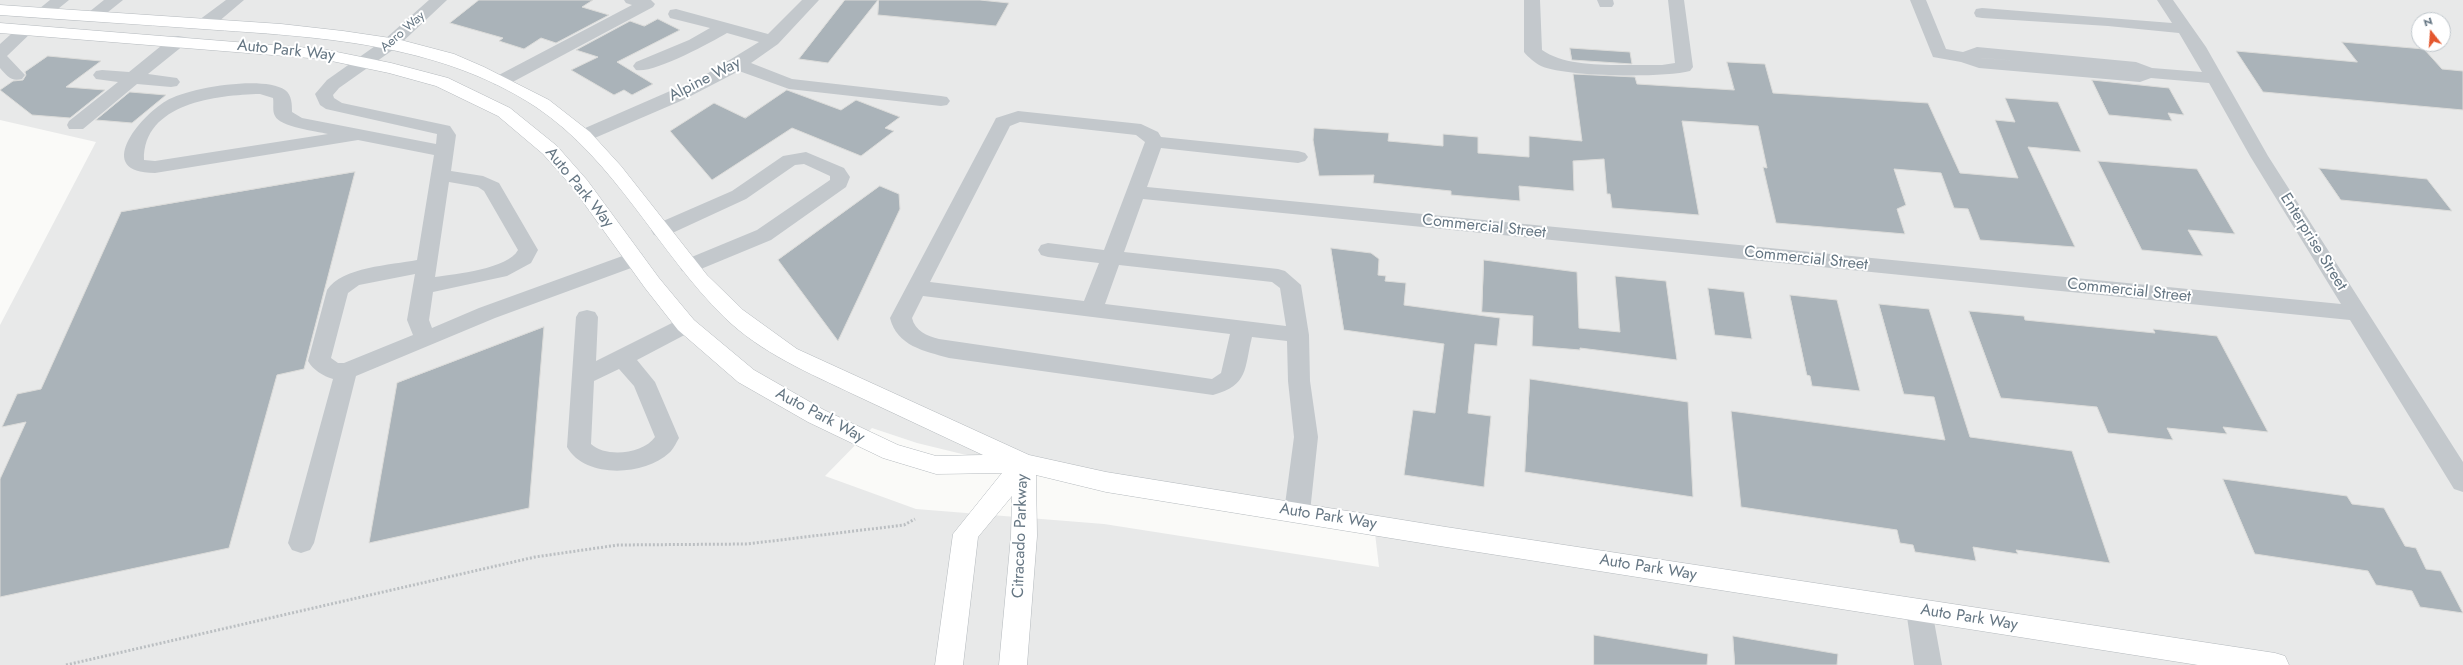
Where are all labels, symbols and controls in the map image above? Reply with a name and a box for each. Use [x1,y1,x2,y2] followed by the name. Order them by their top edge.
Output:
[377,8,429,56] street label: Aero Way
[2411,12,2451,52] north arrow
[2421,13,2434,30] text: N
[236,36,336,66] street label: Auto Park Way
[666,54,744,106] street label: Alpine Way
[541,144,617,232] street label: Auto Park Way
[2275,190,2351,294] street label: Enterprise Street
[1421,211,1547,243] street label: Commercial Street
[1743,243,1869,275] street label: Commercial Street
[2066,275,2192,307] street label: Commercial Street
[772,384,868,448] street label: Auto Park Way
[1009,473,1033,599] street label: Citracado Parkway
[1278,500,1378,534] street label: Auto Park Way
[1598,551,1698,585] street label: Auto Park Way
[1919,601,2019,635] street label: Auto Park Way

